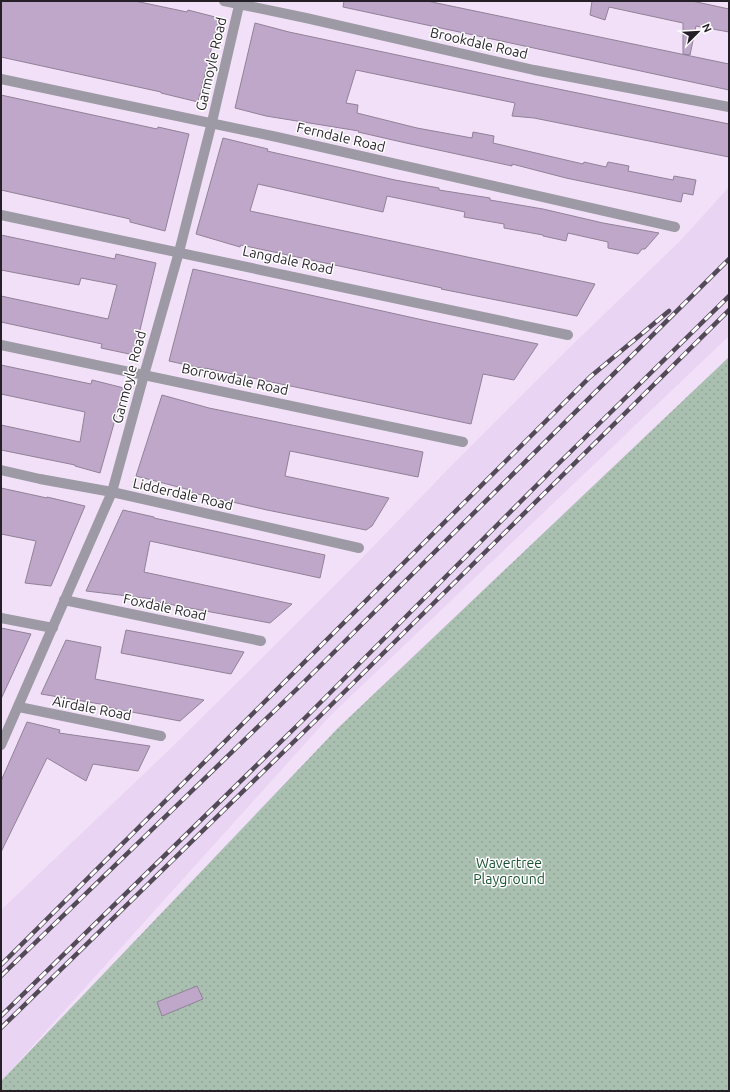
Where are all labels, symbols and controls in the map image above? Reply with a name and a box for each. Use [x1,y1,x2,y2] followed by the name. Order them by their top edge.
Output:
[678,12,718,52] north arrow
[192,16,230,112] street label: Garmoyle Road
[700,22,714,34] text: N
[429,24,529,62] street label: Brookdale Road
[295,119,387,155] street label: Ferndale Road
[241,243,335,277] street label: Langdale Road
[109,329,149,425] street label: Garmoyle Road
[180,360,290,398] street label: Borrowdale Road
[131,475,235,513] street label: Lidderdale Road
[122,590,208,624] street label: Foxdale Road
[51,693,133,723] street label: Airdale Road
[473,855,545,887] park label: Wavertree Playground

